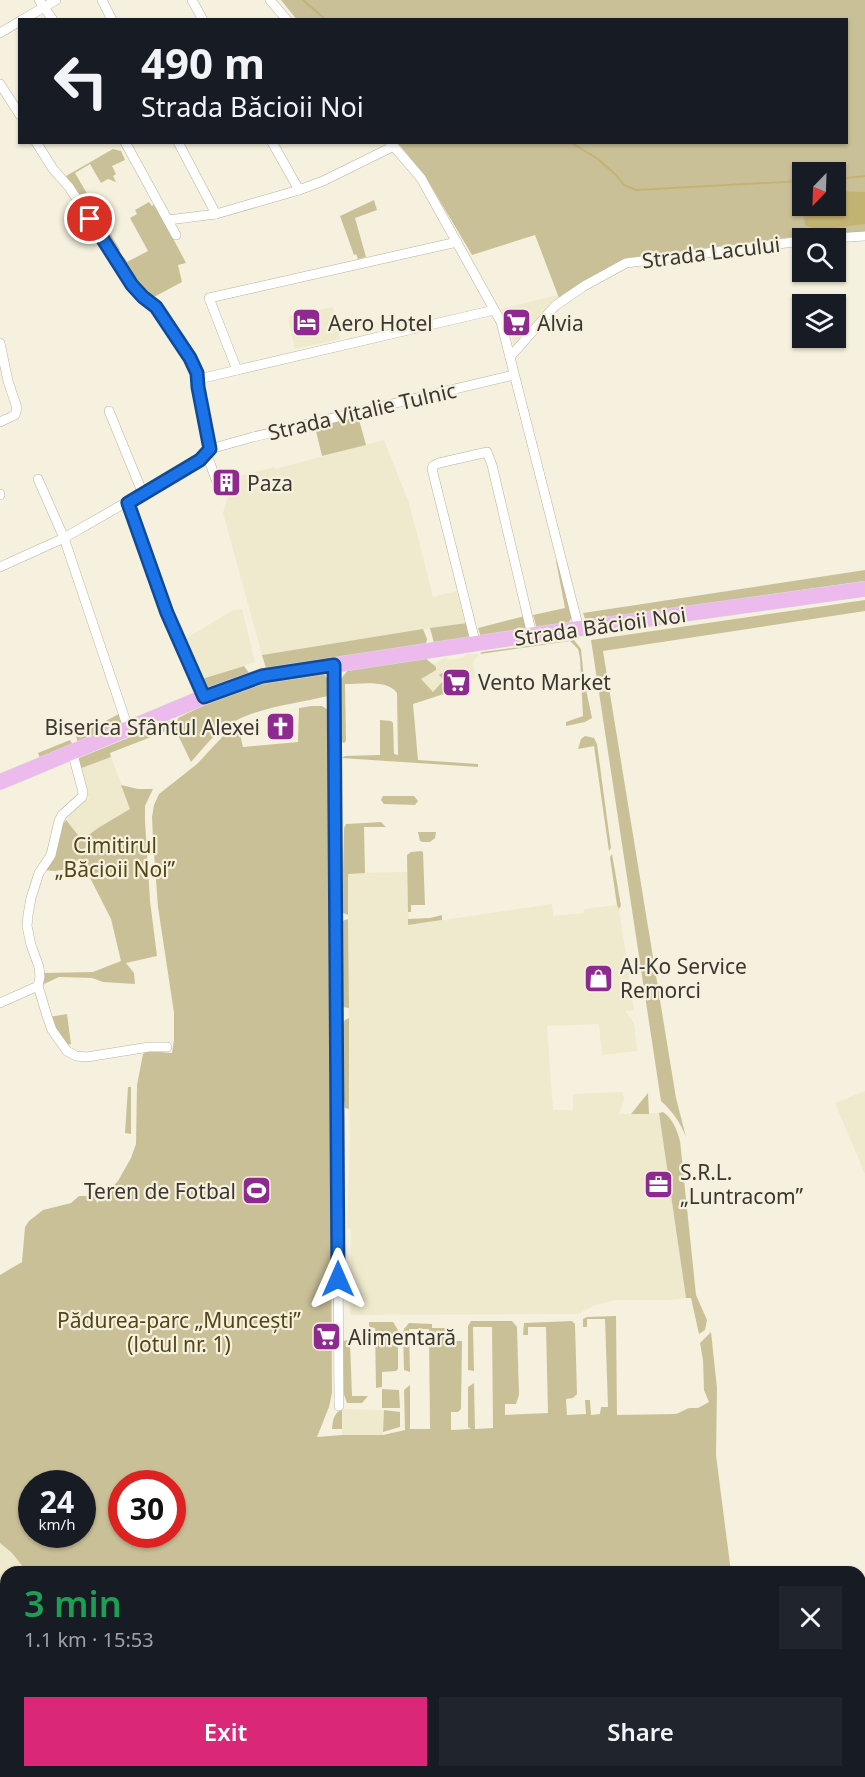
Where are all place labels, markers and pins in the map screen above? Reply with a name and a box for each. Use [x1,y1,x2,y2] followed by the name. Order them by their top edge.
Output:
[64,193,115,244] pin
[291,307,323,339] hotel icon: Aero Hotel
[500,307,532,339] supermarket icon: Alvia
[328,309,433,337] place label: Aero Hotel
[537,309,584,337] place label: Alvia
[210,467,242,499] building icon: Paza
[247,469,293,497] place label: Paza
[441,666,473,698] supermarket icon: Vento Market
[478,668,611,696] place label: Vento Market
[265,711,297,743] church icon: Biserica Sfântul Alexei
[44,713,260,741] place label: Biserica Sfântul Alexei
[620,952,747,1004] place label: Al-Ko Service Remorci
[583,962,615,994] shop icon: Al-Ko Service Remorci
[680,1158,804,1210] place label: S.R.L. „Luntracom”
[643,1168,675,1200] office icon: S.R.L. „Luntracom”
[241,1175,273,1207] sports icon: Teren de Fotbal
[84,1177,236,1205] place label: Teren de Fotbal
[311,1321,343,1353] supermarket icon: Alimentară
[348,1323,456,1351] place label: Alimentară

